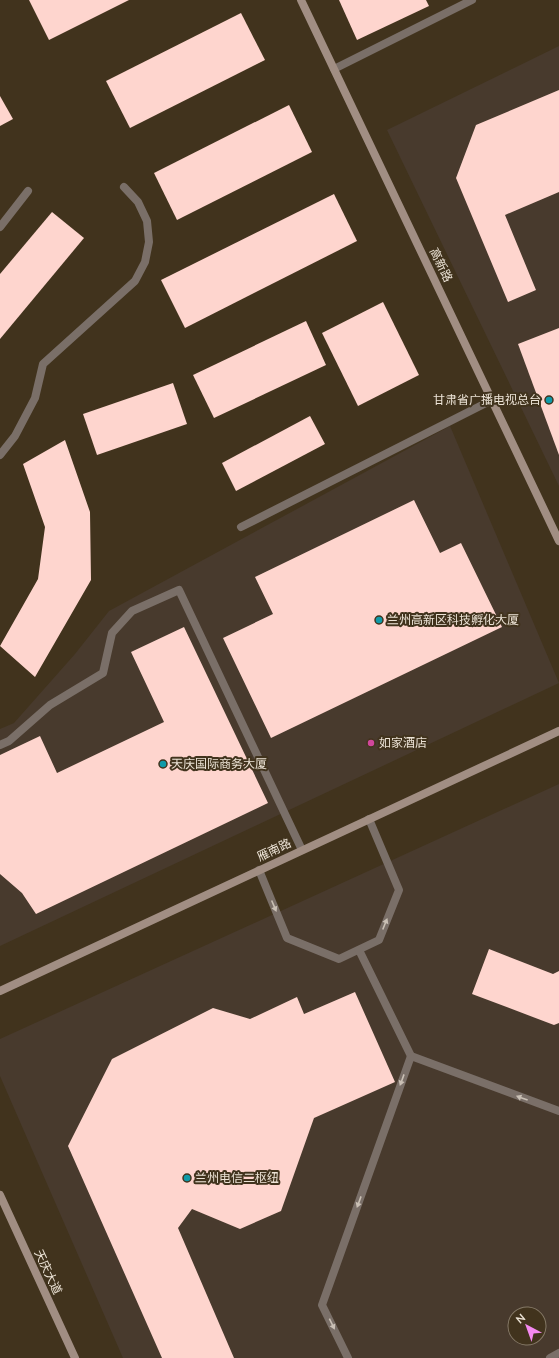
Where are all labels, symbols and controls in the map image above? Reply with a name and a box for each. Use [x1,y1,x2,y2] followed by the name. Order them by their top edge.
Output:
[426,245,456,285] street label: 高新路
[433,392,541,408] place label: 甘肃省广播电视总台
[544,395,554,405] marker: 甘肃省广播电视总台
[387,612,519,628] place label: 兰州高新区科技孵化大厦
[374,615,384,625] marker: 兰州高新区科技孵化大厦
[379,735,427,751] place label: 如家酒店
[366,738,376,748] marker: 如家酒店
[171,756,267,772] place label: 天庆国际商务大厦
[158,759,168,769] marker: 天庆国际商务大厦
[254,835,294,865] street label: 雁南路
[271,901,277,913] one-way arrow
[383,917,389,929] one-way arrow
[399,1074,405,1086] one-way arrow
[516,1094,528,1100] one-way arrow
[195,1170,279,1186] place label: 兰州电信二枢纽
[182,1173,192,1183] marker: 兰州电信二枢纽
[356,1196,362,1208] one-way arrow
[31,1247,65,1297] street label: 天庆大道
[507,1306,547,1346] north arrow
[513,1310,529,1327] text: N
[329,1318,335,1329] one-way arrow

